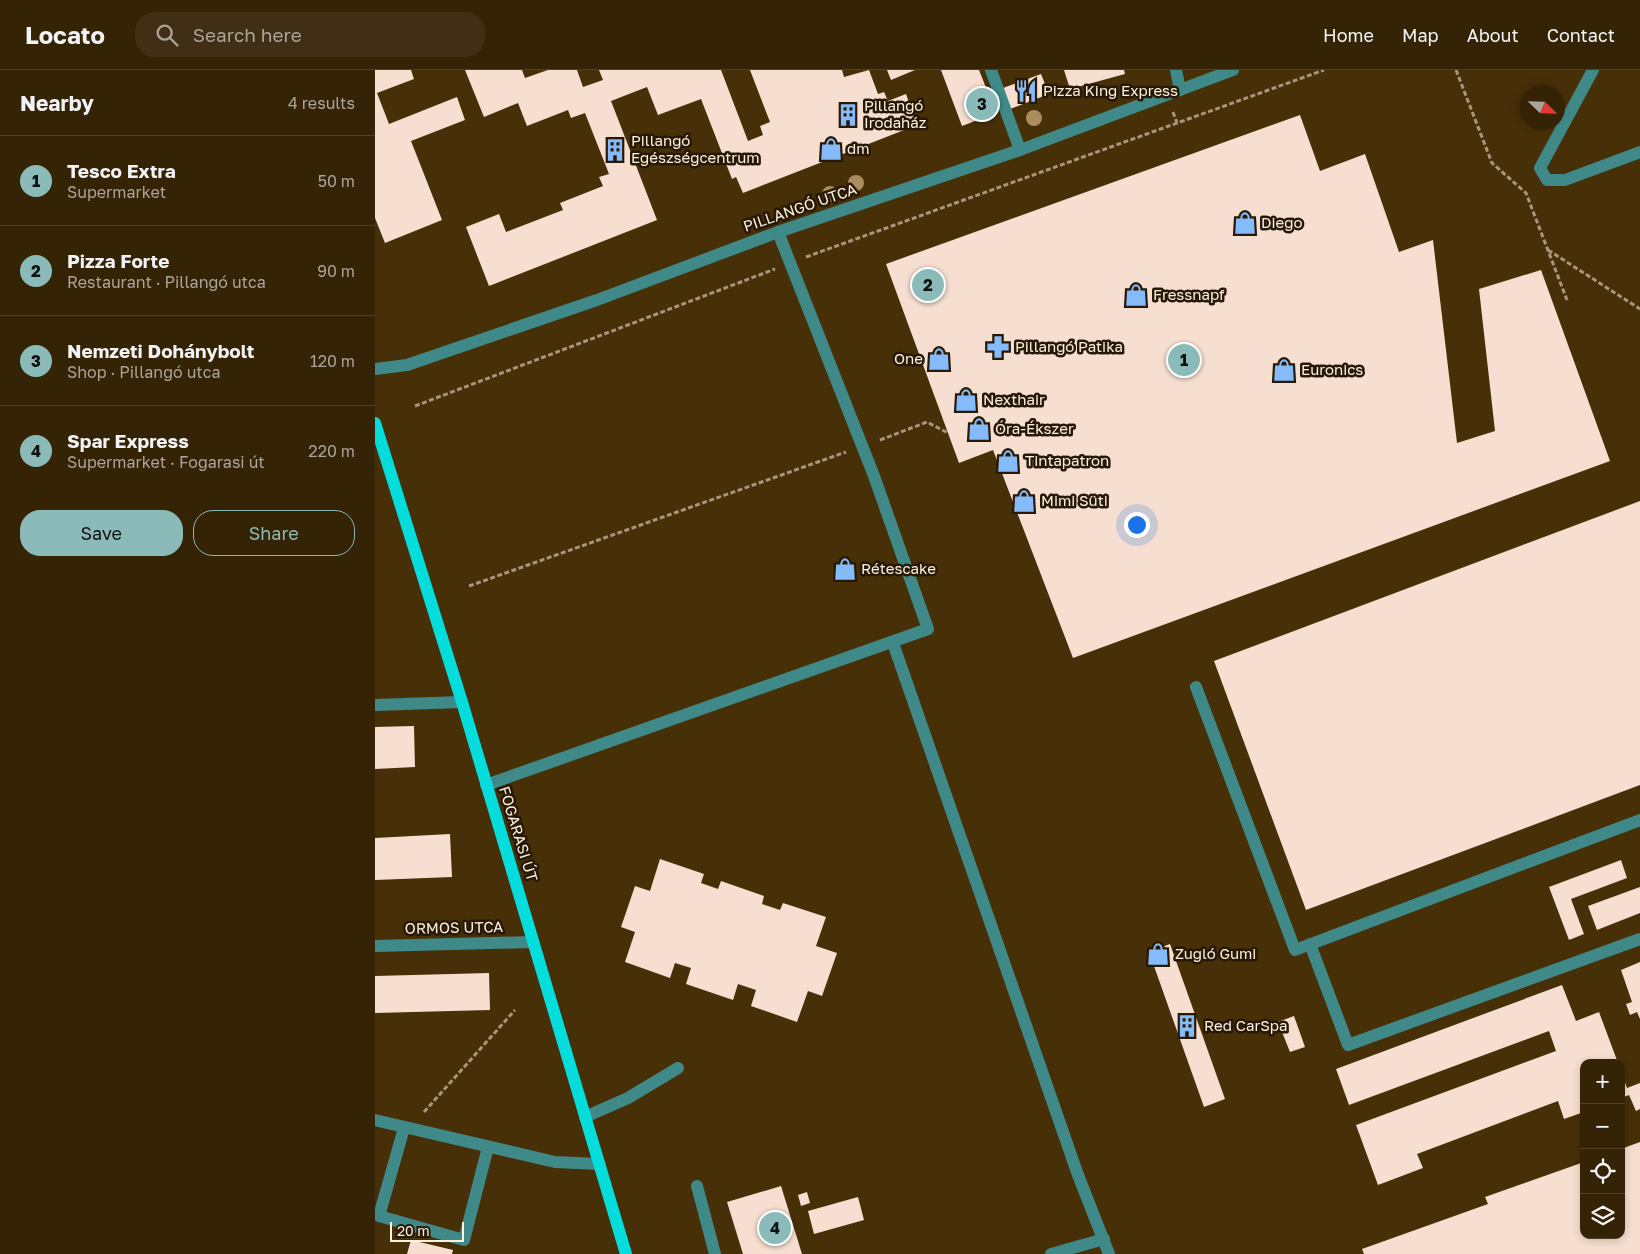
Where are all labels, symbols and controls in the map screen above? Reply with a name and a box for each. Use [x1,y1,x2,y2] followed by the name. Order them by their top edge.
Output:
[135,12,485,57] search box
[25,20,105,49] text: Locato
[153,21,181,49] icon: search
[193,23,302,46] text: Search here
[1323,24,1374,46] text: Home
[1402,24,1439,46] text: Map
[1467,24,1519,46] text: About
[1547,24,1615,46] text: Contact
[1013,78,1039,104] restaurant icon: Pizza King Express
[1043,81,1178,99] place label: Pizza King Express
[966,85,998,123] pin: 3
[1520,85,1565,130] north arrow
[20,90,94,116] text: Nearby
[288,93,355,113] text: 4 results
[864,96,927,131] place label: Pillangó Irodaház
[835,102,861,128] building icon: Pillangó Irodaház
[631,131,760,166] place label: Pillangó Egészségcentrum
[818,136,844,162] shop icon: dm
[602,137,628,163] building icon: Pillangó Egészségcentrum
[847,139,870,157] place label: dm
[67,159,176,182] text: Tesco Extra
[32,171,40,191] text: 1
[318,171,355,191] text: 50 m
[741,179,859,235] street label: PILLANGÓ UTCA
[67,182,166,202] text: Supermarket
[1232,210,1258,236] shop icon: Diego
[1261,213,1302,231] place label: Diego
[67,249,169,272] text: Pizza Forte
[31,261,41,281] text: 2
[317,261,355,281] text: 90 m
[912,266,944,304] pin: 2
[67,272,266,292] text: Restaurant · Pillangó utca
[1123,282,1149,308] shop icon: Fressnapf
[1153,285,1225,303] place label: Fressnapf
[985,334,1011,360] pharmacy icon: Pillangó Patika
[1015,337,1123,355] place label: Pillangó Patika
[67,339,254,362] text: Nemzeti Dohánybolt
[1168,341,1200,379] pin: 1
[926,346,952,372] shop icon: One
[894,349,923,367] place label: One
[31,351,41,371] text: 3
[310,351,355,371] text: 120 m
[1271,357,1297,383] shop icon: Euronics
[1301,360,1363,378] place label: Euronics
[67,362,221,382] text: Shop · Pillangó utca
[953,387,979,413] shop icon: Nexthair
[983,390,1045,408] place label: Nexthair
[966,416,992,442] shop icon: Óra-Ékszer
[995,419,1074,437] place label: Óra-Ékszer
[67,429,189,452] text: Spar Express
[31,441,41,461] text: 4
[308,441,355,461] text: 220 m
[995,448,1021,474] shop icon: Tintapatron
[1025,451,1109,469] place label: Tintapatron
[67,452,265,472] text: Supermarket · Fogarasi út
[1011,488,1037,514] shop icon: Mimi Süti
[1041,491,1108,509] place label: Mimi Süti
[20,510,183,556] button: Save
[193,510,355,556] button: Share
[1124,512,1150,538] your location
[832,556,858,582] shop icon: Rétescake
[861,559,936,577] place label: Rétescake
[496,784,542,884] street label: FOGARASI ÚT
[405,917,503,937] street label: ORMOS UTCA
[1145,941,1171,967] shop icon: Zugló Gumi
[1175,944,1256,962] place label: Zugló Gumi
[1174,1013,1200,1039] building icon: Red CarSpa
[1204,1016,1288,1034] place label: Red CarSpa
[1580,1059,1625,1239] map controls
[1580,1059,1625,1104] button: +
[1580,1104,1625,1149] button: −
[1580,1149,1625,1194] button: locate
[1580,1194,1625,1239] button: layers
[759,1209,791,1247] pin: 4
[390,1219,464,1242] scale bar
[397,1222,430,1239] text: 20 m

